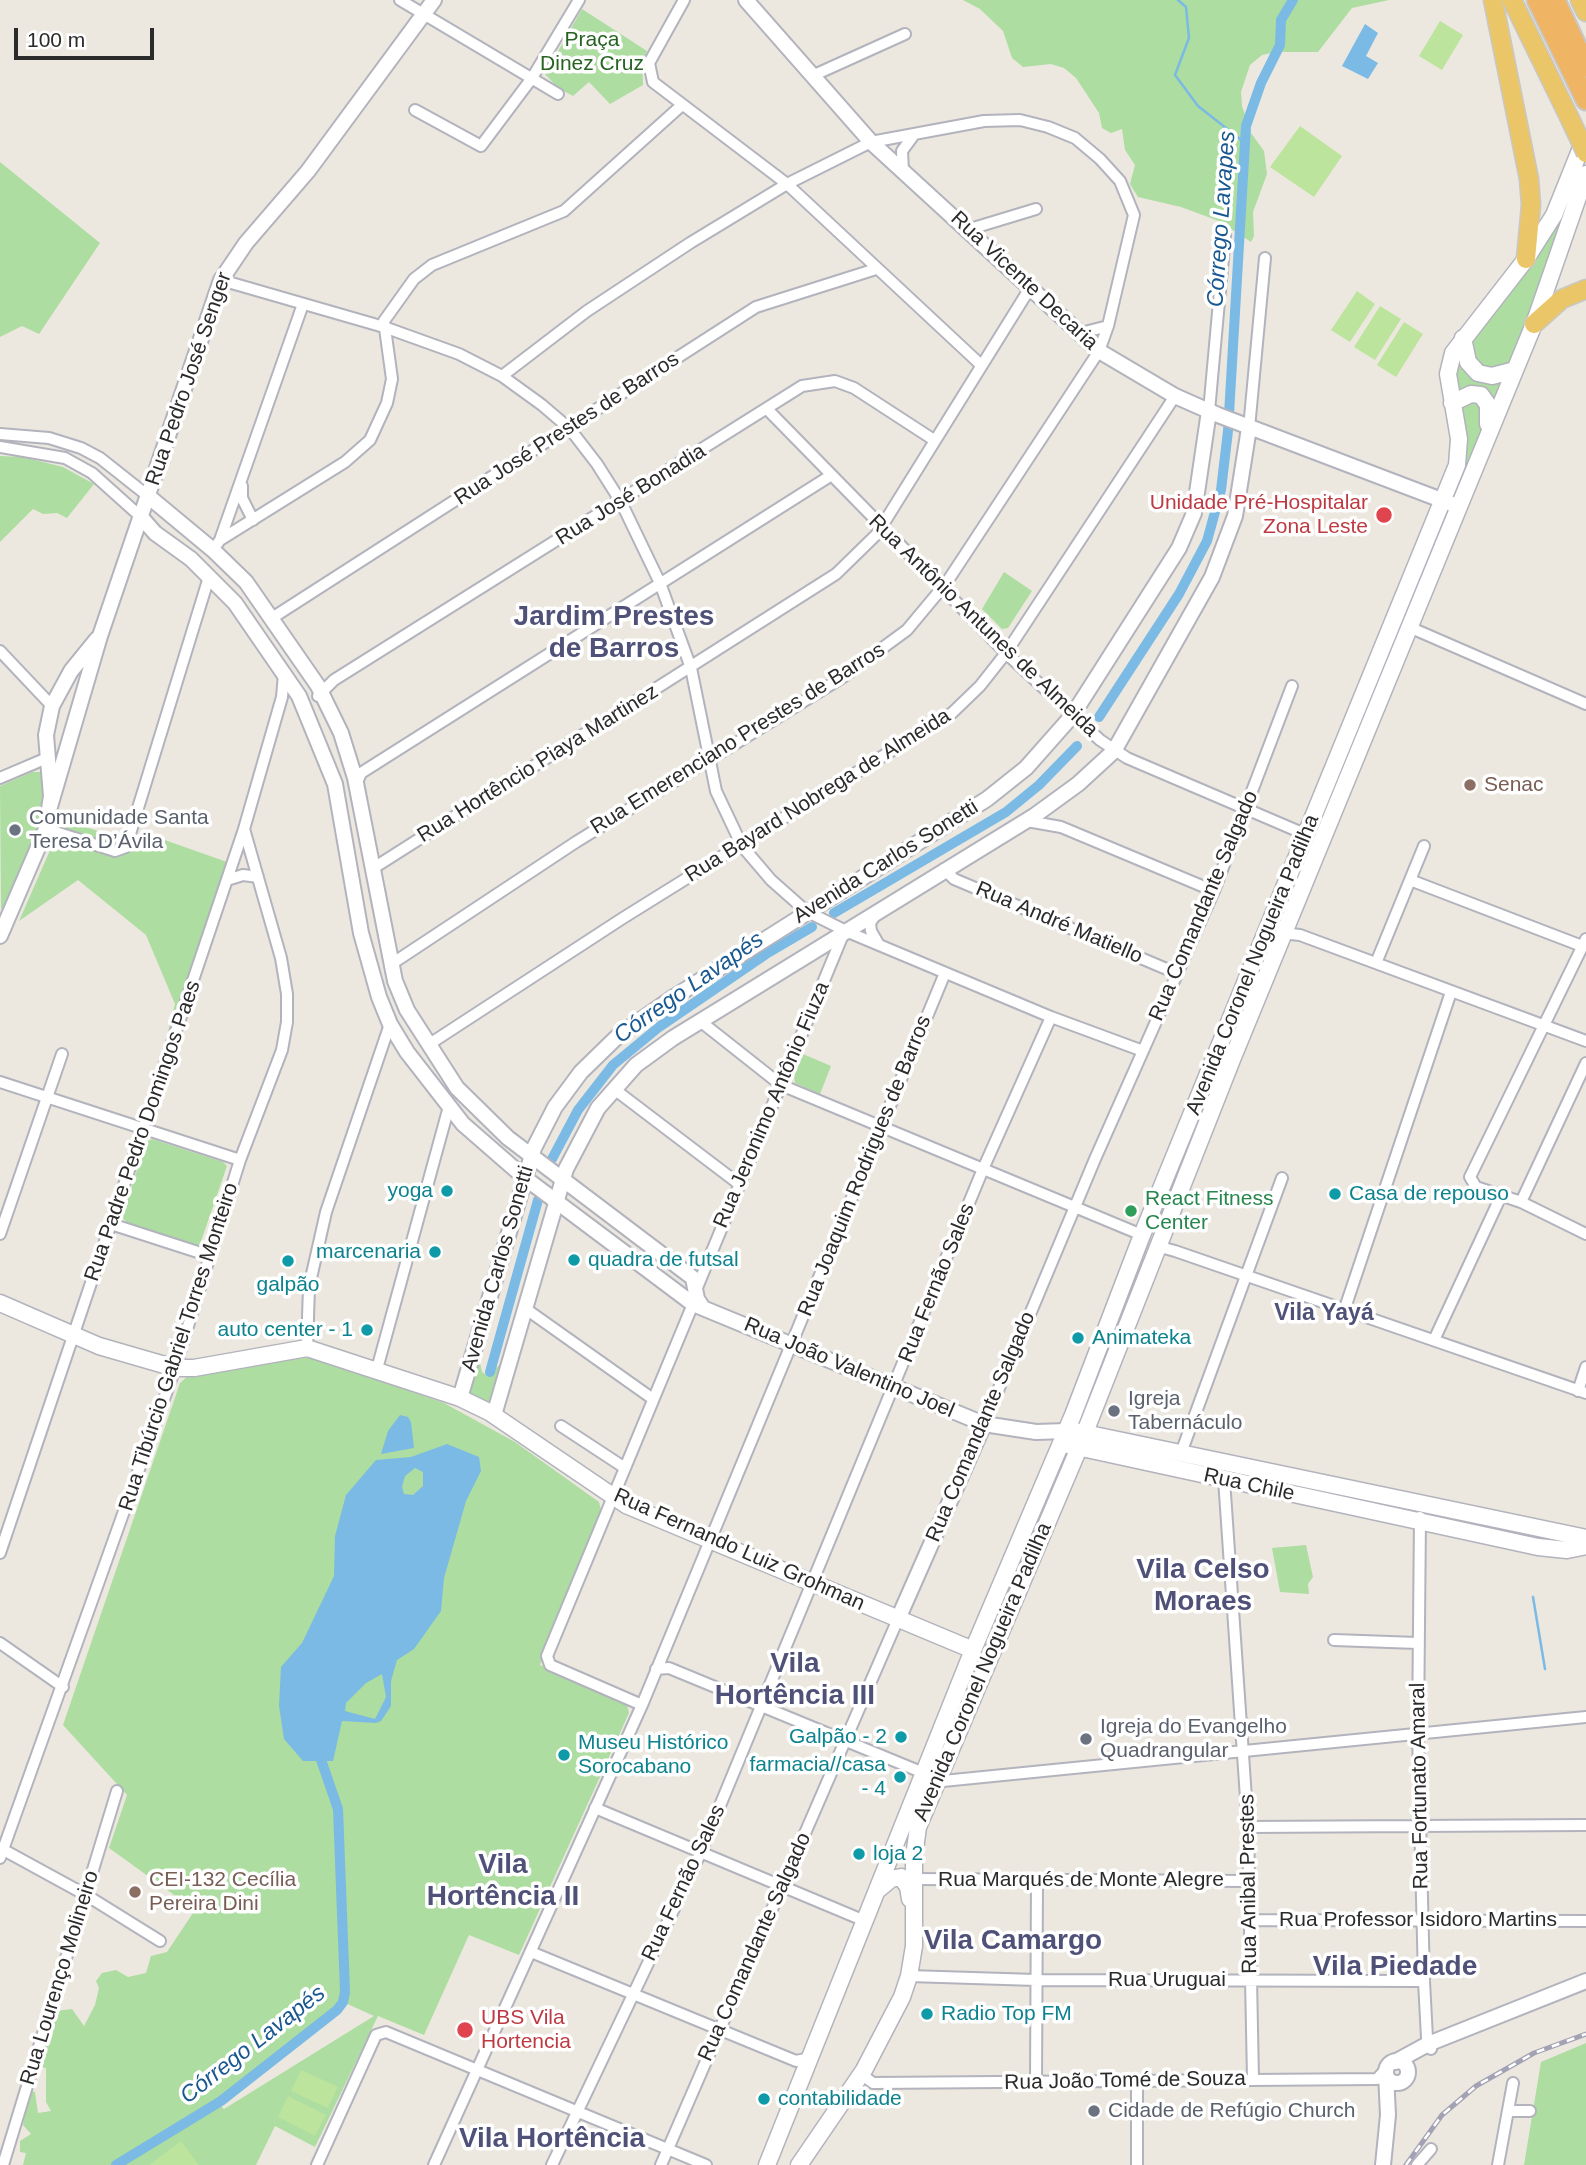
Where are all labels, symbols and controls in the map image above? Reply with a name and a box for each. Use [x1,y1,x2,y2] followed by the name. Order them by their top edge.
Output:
[18,14,158,58] scale bar
[540,27,644,77] park label: Praça Dinez Cruz
[27,28,85,51] text: 100 m
[1202,130,1242,308] water label: Córrego Lavapes
[945,206,1103,356] street label: Rua Vicente Decaria
[141,269,237,489] street label: Rua Pedro José Senger
[450,347,684,511] street label: Rua José Prestes de Barros
[552,439,710,551] street label: Rua José Bonadia
[1150,490,1368,540] place label: Unidade Pré-Hospitalar Zona Leste
[1374,505,1394,525] marker: Unidade Pré-Hospitalar Zona Leste
[863,509,1103,743] street label: Rua Antônio Antunes de Almeida
[514,600,714,666] district label: Jardim Prestes de Barros
[586,638,890,840] street label: Rua Emerenciano Prestes de Barros
[413,679,663,849] street label: Rua Hortêncio Piaya Martinez
[681,704,955,888] street label: Rua Bayard Nobrega de Almeida
[1484,772,1544,798] place label: Senac
[1462,777,1478,793] marker: Senac
[1144,787,1264,1025] street label: Rua Comandante Salgado
[789,795,983,929] street label: Avenida Carlos Sonetti
[29,805,209,855] place label: Comunidade Santa Teresa D’Ávila
[1181,811,1325,1119] street label: Avenida Coronel Nogueira Padilha
[7,822,23,838] marker: Comunidade Santa Teresa D’Ávila
[972,877,1146,969] street label: Rua André Matiello
[609,926,769,1050] water label: Córrego Lavapés
[80,977,206,1285] street label: Rua Padre Pedro Domingos Paes
[709,978,835,1232] street label: Rua Jeronimo Antônio Fiuza
[793,1012,937,1320] street label: Rua Joaquim Rodrigues de Barros
[456,1163,540,1375] street label: Avenida Carlos Sonetti
[387,1178,433,1204] place label: yoga
[114,1180,244,1514] street label: Rua Tibúrcio Gabriel Torres Monteiro
[1349,1181,1509,1207] place label: Casa de repouso
[439,1183,455,1199] marker: yoga
[1145,1186,1273,1236] place label: React Fitness Center
[1327,1186,1343,1202] marker: Casa de repouso
[894,1200,980,1366] street label: Rua Fernão Sales
[1123,1203,1139,1219] marker: React Fitness Center
[316,1239,421,1265] place label: marcenaria
[427,1244,443,1260] marker: marcenaria
[588,1247,739,1273] place label: quadra de futsal
[566,1252,582,1268] marker: quadra de futsal
[280,1253,296,1269] marker: galpão
[256,1272,320,1298] place label: galpão
[1274,1300,1374,1328] district label: Vila Yayá
[921,1308,1041,1546] street label: Rua Comandante Salgado
[740,1312,958,1424] street label: Rua João Valentino Joel
[218,1317,353,1343] place label: auto center - 1
[359,1322,375,1338] marker: auto center - 1
[1092,1325,1191,1351] place label: Animateka
[1070,1330,1086,1346] marker: Animateka
[1128,1386,1242,1436] place label: Igreja Tabernáculo
[1106,1403,1122,1419] marker: Igreja Tabernáculo
[1201,1463,1297,1507] street label: Rua Chile
[610,1483,868,1617] street label: Rua Fernando Luiz Grohman
[909,1519,1057,1825] street label: Avenida Coronel Nogueira Padilha
[1136,1553,1270,1619] district label: Vila Celso Moraes
[715,1647,875,1713] district label: Vila Hortência III
[1406,1682,1434,1890] street label: Rua Fortunato Amaral
[1100,1714,1287,1764] place label: Igreja do Evangelho Quadrangular
[789,1724,887,1750] place label: Galpão - 2
[893,1729,909,1745] marker: Galpão - 2
[578,1730,729,1780] place label: Museu Histórico Sorocabano
[1078,1731,1094,1747] marker: Igreja do Evangelho Quadrangular
[556,1747,572,1763] marker: Museu Histórico Sorocabano
[749,1752,886,1802] place label: farmacia//casa - 4
[892,1769,908,1785] marker: farmacia//casa - 4
[1235,1794,1263,1974] street label: Rua Anibal Prestes
[637,1801,731,1965] street label: Rua Fernão Sales
[693,1829,817,2065] street label: Rua Comandante Salgado
[873,1841,923,1867] place label: loja 2
[851,1846,867,1862] marker: loja 2
[427,1848,579,1914] district label: Vila Hortência II
[149,1867,296,1917] place label: CEI-132 Cecília Pereira Dini
[938,1867,1224,1893] street label: Rua Marqués de Monte Alegre
[15,1868,105,2088] street label: Rua Lourenço Molineiro
[127,1884,143,1900] marker: CEI-132 Cecília Pereira Dini
[1279,1907,1557,1933] street label: Rua Professor Isidoro Martins
[924,1924,1102,1958] district label: Vila Camargo
[1313,1950,1477,1984] district label: Vila Piedade
[1108,1967,1226,1993] street label: Rua Uruguai
[175,1980,331,2110] water label: Córrego Lavapés
[941,2001,1072,2027] place label: Radio Top FM
[481,2005,571,2055] place label: UBS Vila Hortencia
[919,2006,935,2022] marker: Radio Top FM
[455,2020,475,2040] marker: UBS Vila Hortencia
[1004,2066,1246,2096] street label: Rua João Tomé de Souza
[778,2086,902,2112] place label: contabilidade
[756,2091,772,2107] marker: contabilidade
[1108,2098,1355,2124] place label: Cidade de Refúgio Church
[1086,2103,1102,2119] marker: Cidade de Refúgio Church
[459,2122,645,2156] district label: Vila Hortência

